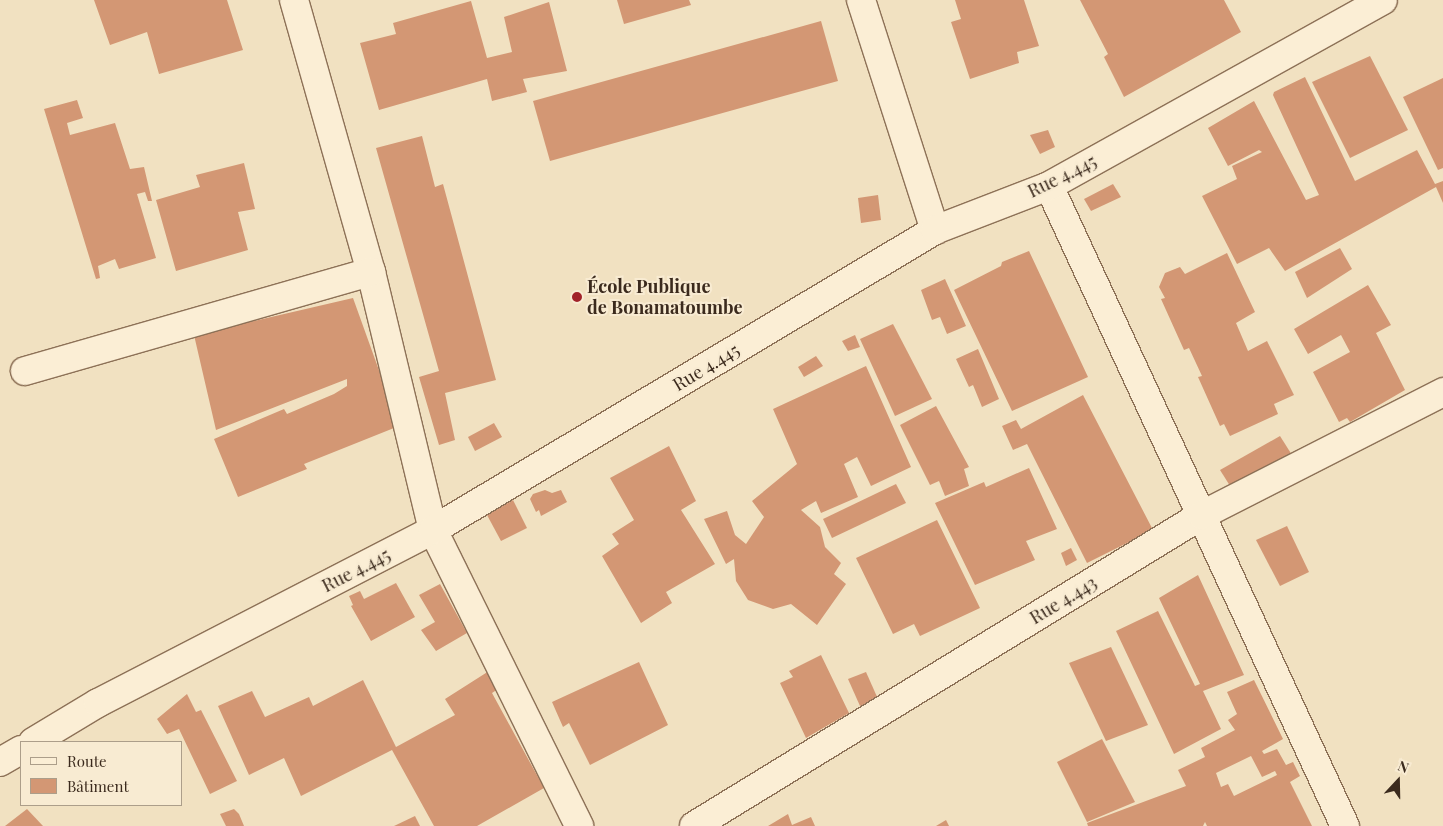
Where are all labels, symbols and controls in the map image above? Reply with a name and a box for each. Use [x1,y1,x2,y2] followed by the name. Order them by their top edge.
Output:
[1024,150,1100,202] street label: Rue 4.445
[587,276,743,318] place label: École Publique de Bonamatoumbe
[571,291,583,303] marker: École Publique de Bonamatoumbe
[669,339,743,395] street label: Rue 4.445
[318,543,394,597] street label: Rue 4.445
[1025,572,1101,628] street label: Rue 4.443
[20,741,182,806] legend
[67,751,107,771] text: Route
[1373,756,1423,806] north arrow
[1395,756,1412,777] text: N
[67,776,129,796] text: Bâtiment

